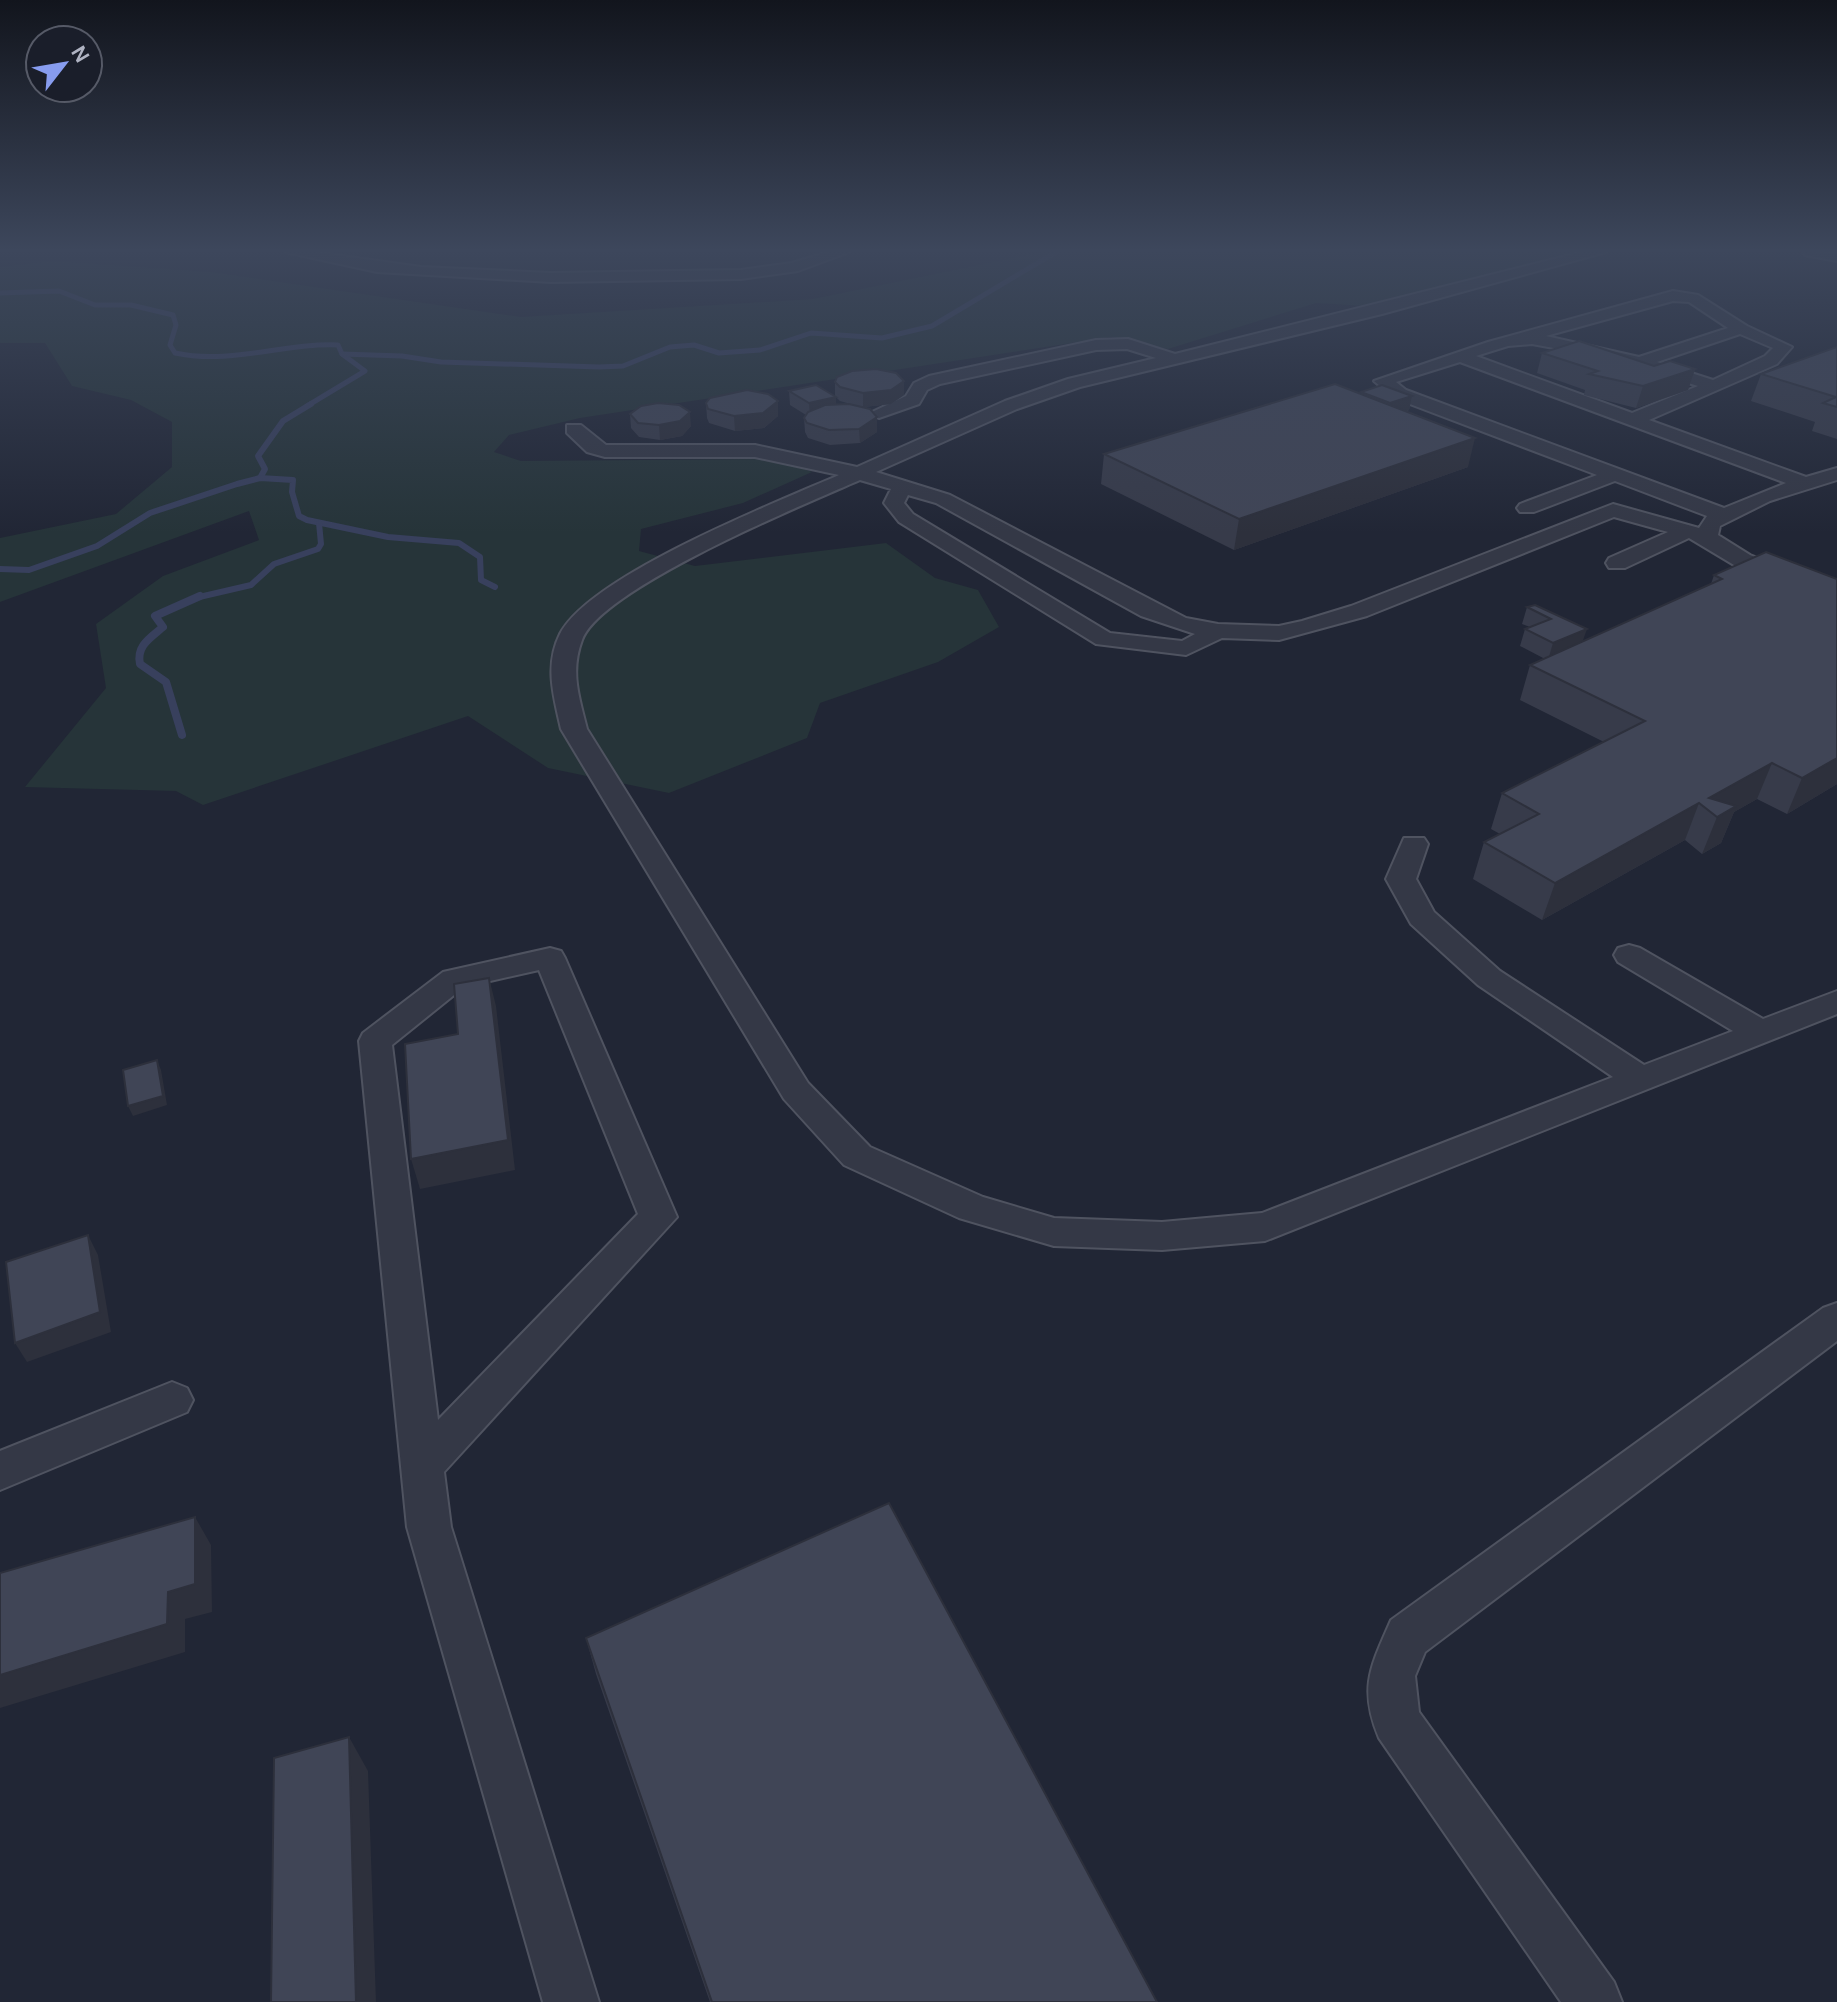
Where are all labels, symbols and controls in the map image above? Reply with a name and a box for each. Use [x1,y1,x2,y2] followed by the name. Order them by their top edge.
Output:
[24,24,104,104] north arrow
[65,41,95,68] text: N

